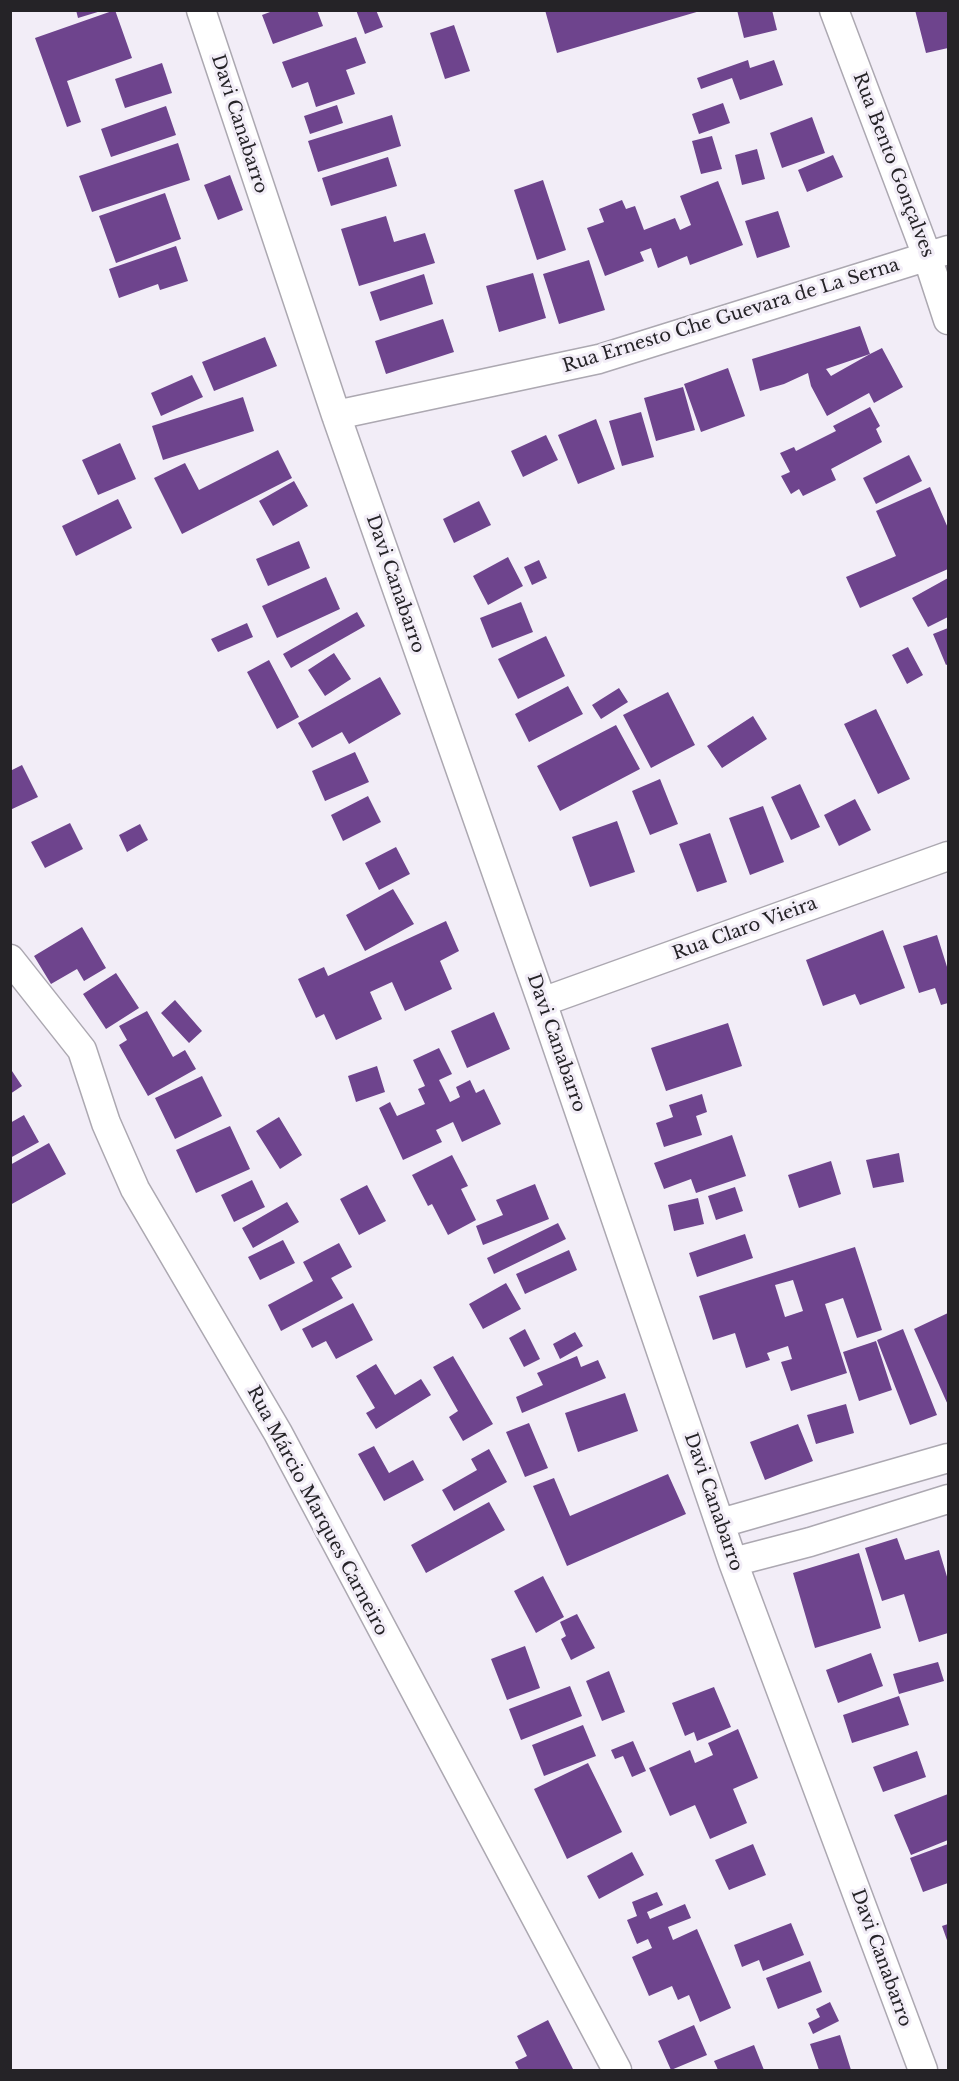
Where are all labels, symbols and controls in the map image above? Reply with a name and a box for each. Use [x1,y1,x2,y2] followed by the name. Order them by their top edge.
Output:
[206,52,272,196] street label: Davi Canabarro
[848,70,938,260] street label: Rua Bento Gonçalves
[560,254,902,378] street label: Rua Ernesto Che Guevara de La Serna
[361,512,429,656] street label: Davi Canabarro
[670,893,820,965] street label: Rua Claro Vieira
[522,971,590,1115] street label: Davi Canabarro
[242,1383,392,1639] street label: Rua Márcio Marques Carneiro
[679,1430,747,1574] street label: Davi Canabarro
[846,1886,916,2030] street label: Davi Canabarro

